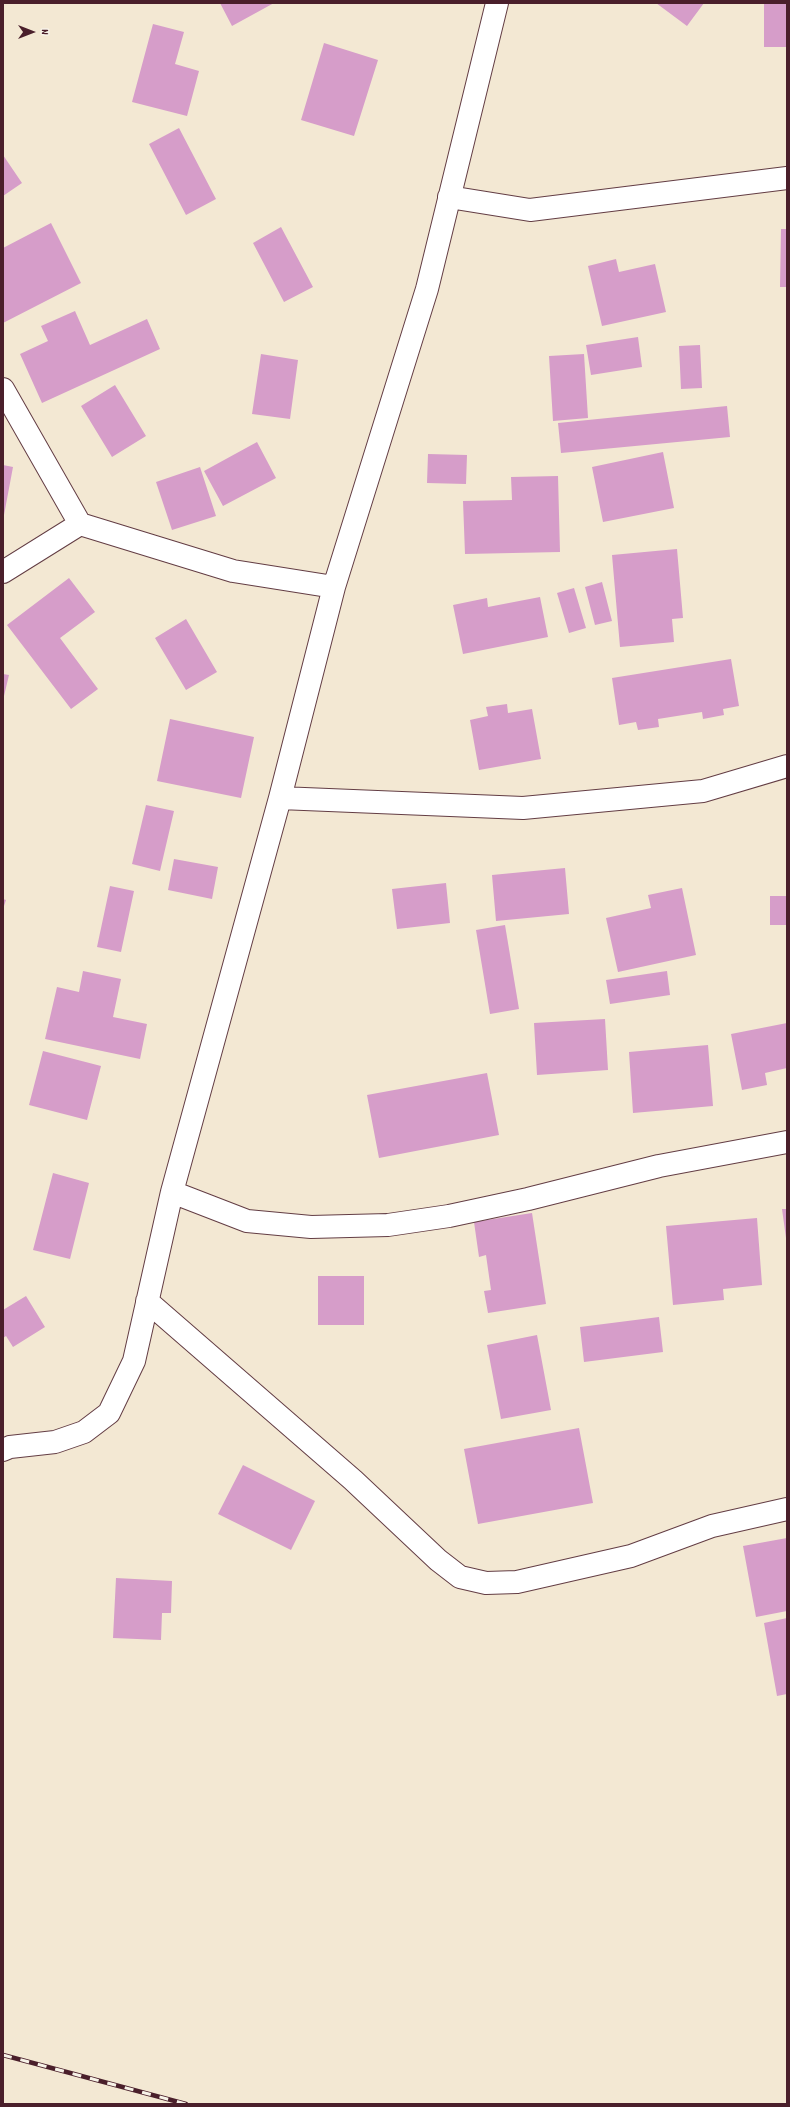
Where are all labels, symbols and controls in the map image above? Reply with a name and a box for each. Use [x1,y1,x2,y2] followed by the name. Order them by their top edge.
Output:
[12,12,52,52] north arrow
[36,29,52,35] text: N

